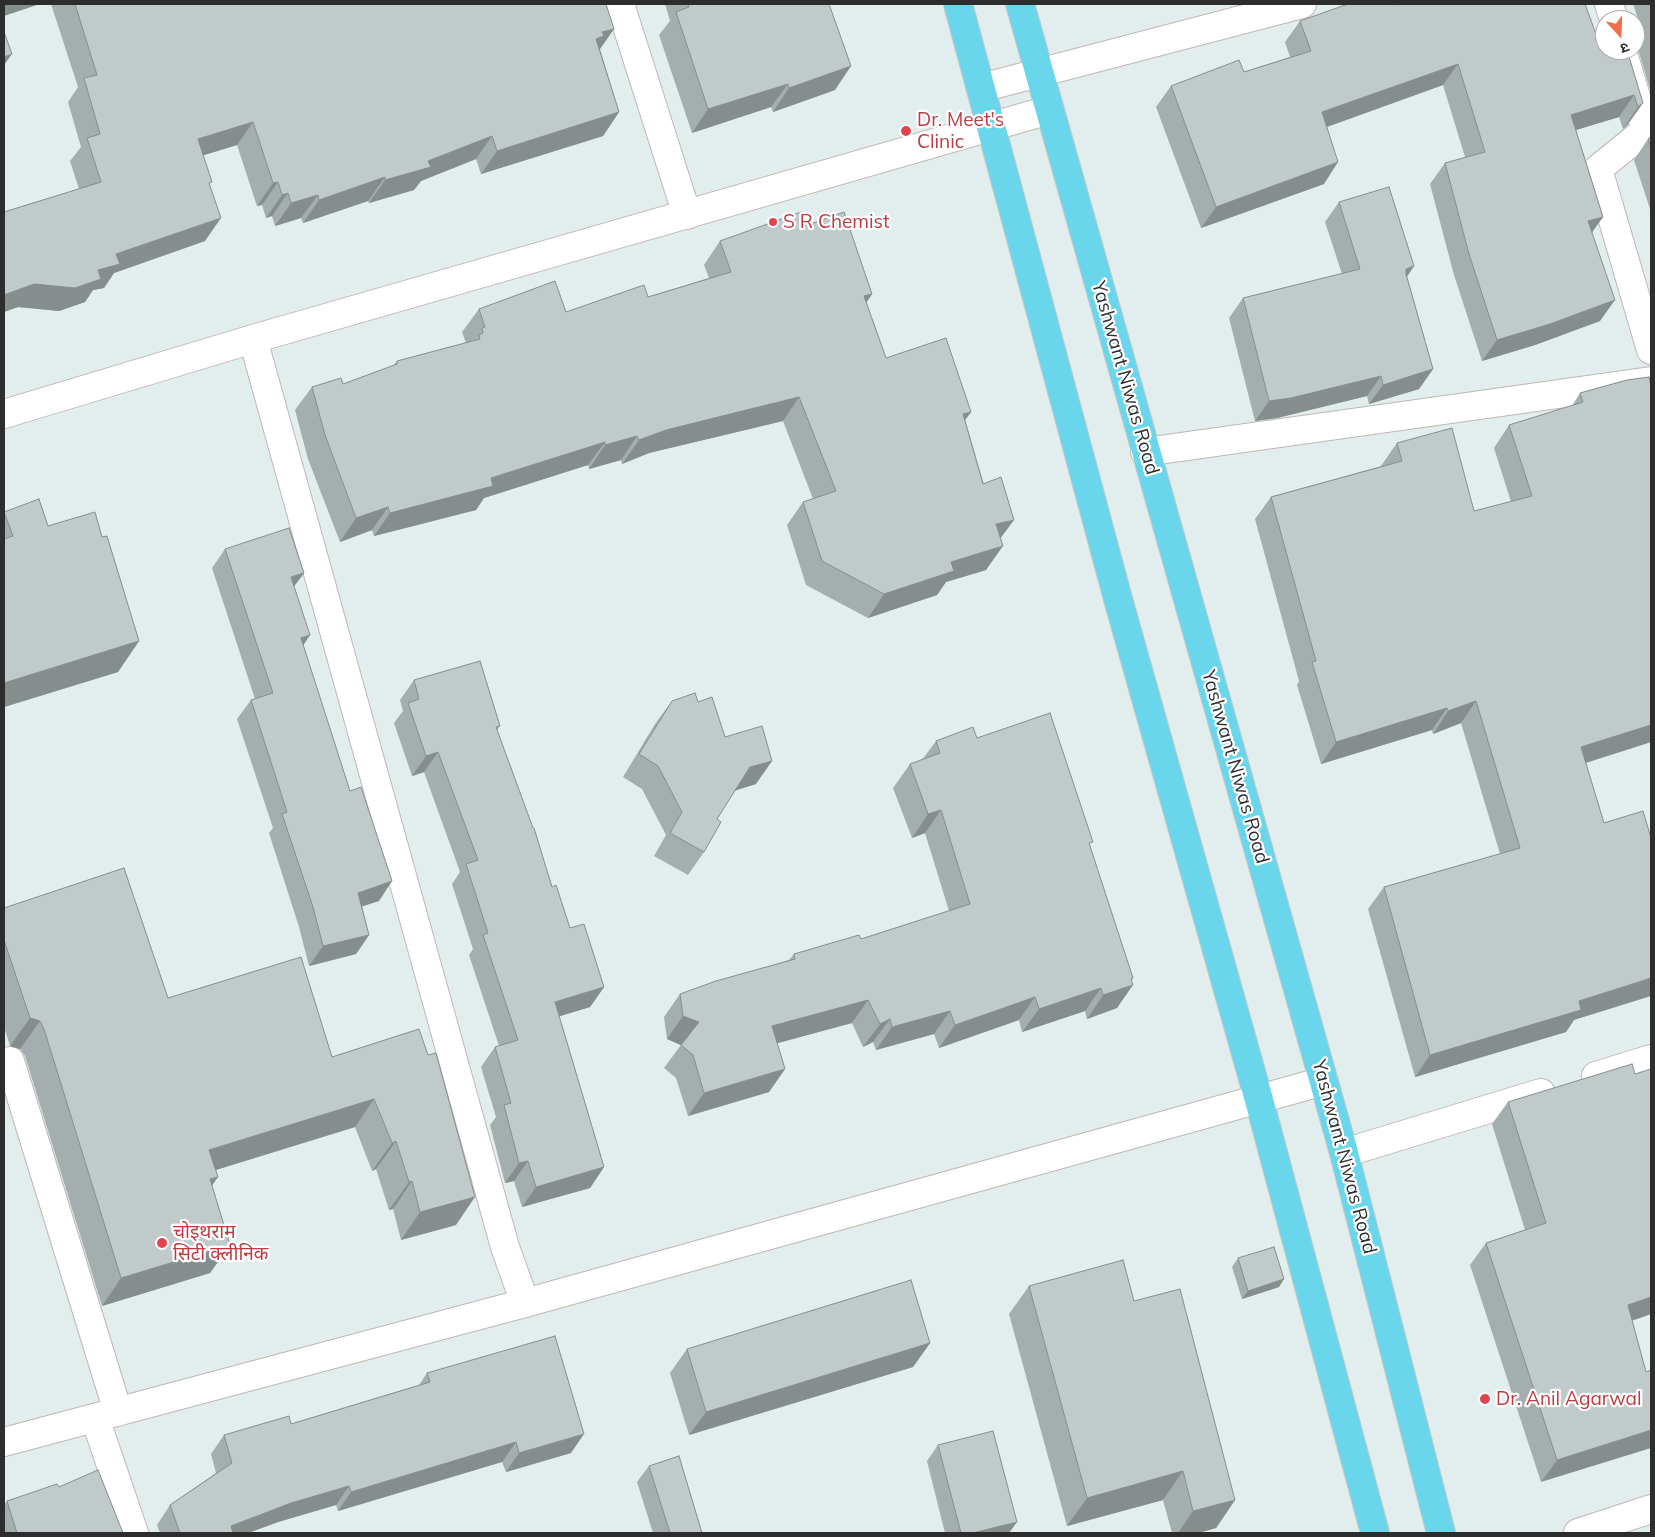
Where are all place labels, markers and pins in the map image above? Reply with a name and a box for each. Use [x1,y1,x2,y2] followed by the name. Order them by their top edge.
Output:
[917,109,1004,153] place label: Dr. Meet's Clinic
[899,124,913,138] marker: Dr. Meet's Clinic
[783,211,890,233] place label: S R Chemist
[767,216,779,228] marker: S R Chemist
[173,1221,268,1265] place label: चोइथराम सिटी क्लीनिक
[155,1236,169,1250] marker: चोइथराम सिटी क्लीनिक
[1496,1388,1642,1410] place label: Dr. Anil Agarwal
[1478,1392,1492,1406] marker: Dr. Anil Agarwal

